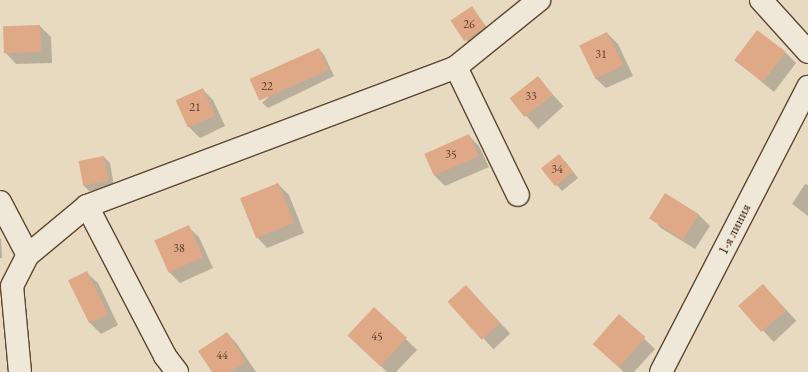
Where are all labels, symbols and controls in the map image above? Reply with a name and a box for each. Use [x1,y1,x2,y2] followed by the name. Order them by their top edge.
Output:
[463,18,475,32] house number: 26
[595,48,607,62] house number: 31
[261,80,273,94] house number: 22
[525,90,537,104] house number: 33
[189,101,201,115] house number: 21
[445,148,457,162] house number: 35
[551,163,563,177] house number: 34
[714,201,754,257] street label: 1-я линия
[173,242,185,256] house number: 38
[371,330,383,344] house number: 45
[216,349,228,363] house number: 44

